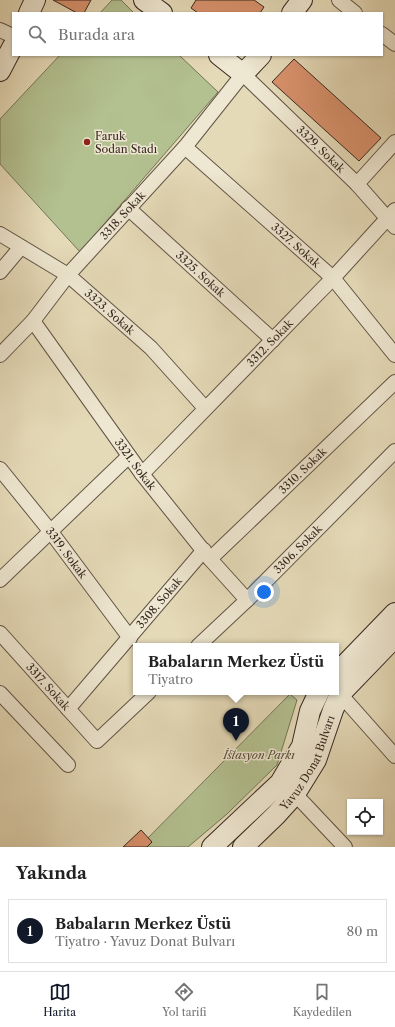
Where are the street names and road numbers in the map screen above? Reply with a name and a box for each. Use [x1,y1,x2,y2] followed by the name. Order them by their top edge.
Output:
[294,123,348,176] street label: 3329. Sokak
[97,188,149,243] street label: 3318. Sokak
[268,220,324,271] street label: 3327. Sokak
[173,248,229,300] street label: 3325. Sokak
[82,286,138,338] street label: 3323. Sokak
[244,316,296,370] street label: 3312. Sokak
[112,436,159,493] street label: 3321. Sokak
[276,444,330,497] street label: 3310. Sokak
[270,521,325,576] street label: 3306. Sokak
[43,524,90,582] street label: 3319. Sokak
[133,574,185,631] street label: 3308. Sokak
[23,660,73,714] street label: 3317. Sokak
[276,713,338,814] street label: Yavuz Donat Bulvarı

